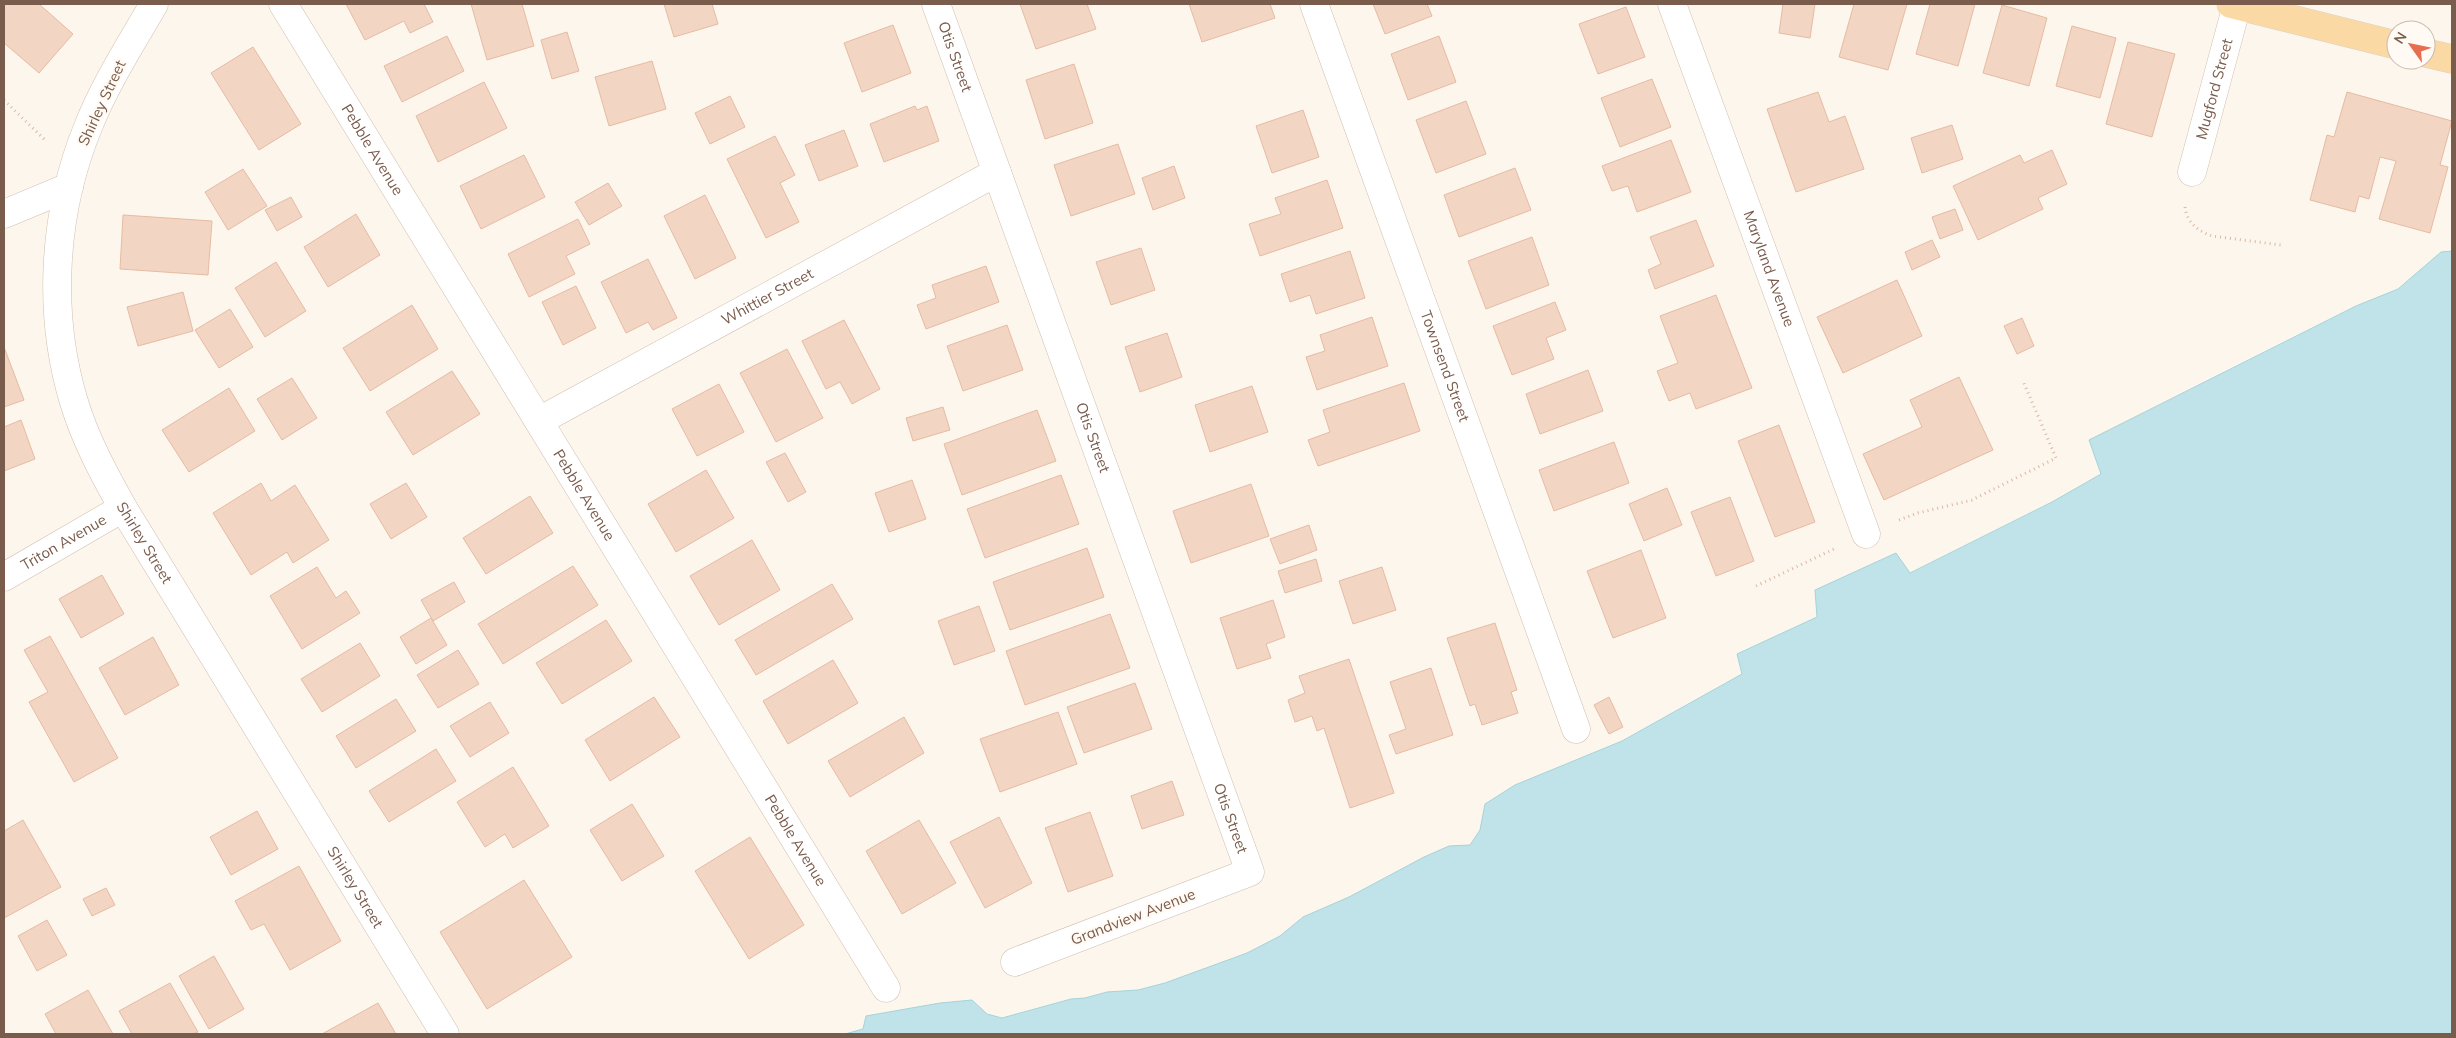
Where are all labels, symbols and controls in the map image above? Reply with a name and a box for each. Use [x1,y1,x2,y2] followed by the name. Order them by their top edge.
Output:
[934,19,977,94] street label: Otis Street
[2386,20,2436,70] north arrow
[2390,29,2411,47] text: N
[2191,36,2237,141] street label: Mugford Street
[73,57,130,149] street label: Shirley Street
[338,100,408,199] street label: Pebble Avenue
[1739,208,1799,329] street label: Maryland Avenue
[718,264,817,329] street label: Whittier Street
[1416,308,1474,424] street label: Townsend Street
[1072,400,1115,475] street label: Otis Street
[549,446,620,544] street label: Pebble Avenue
[113,498,177,587] street label: Shirley Street
[17,510,110,574] street label: Triton Avenue
[1210,780,1252,856] street label: Otis Street
[761,791,831,889] street label: Pebble Avenue
[323,843,388,931] street label: Shirley Street
[1068,884,1198,949] street label: Grandview Avenue

